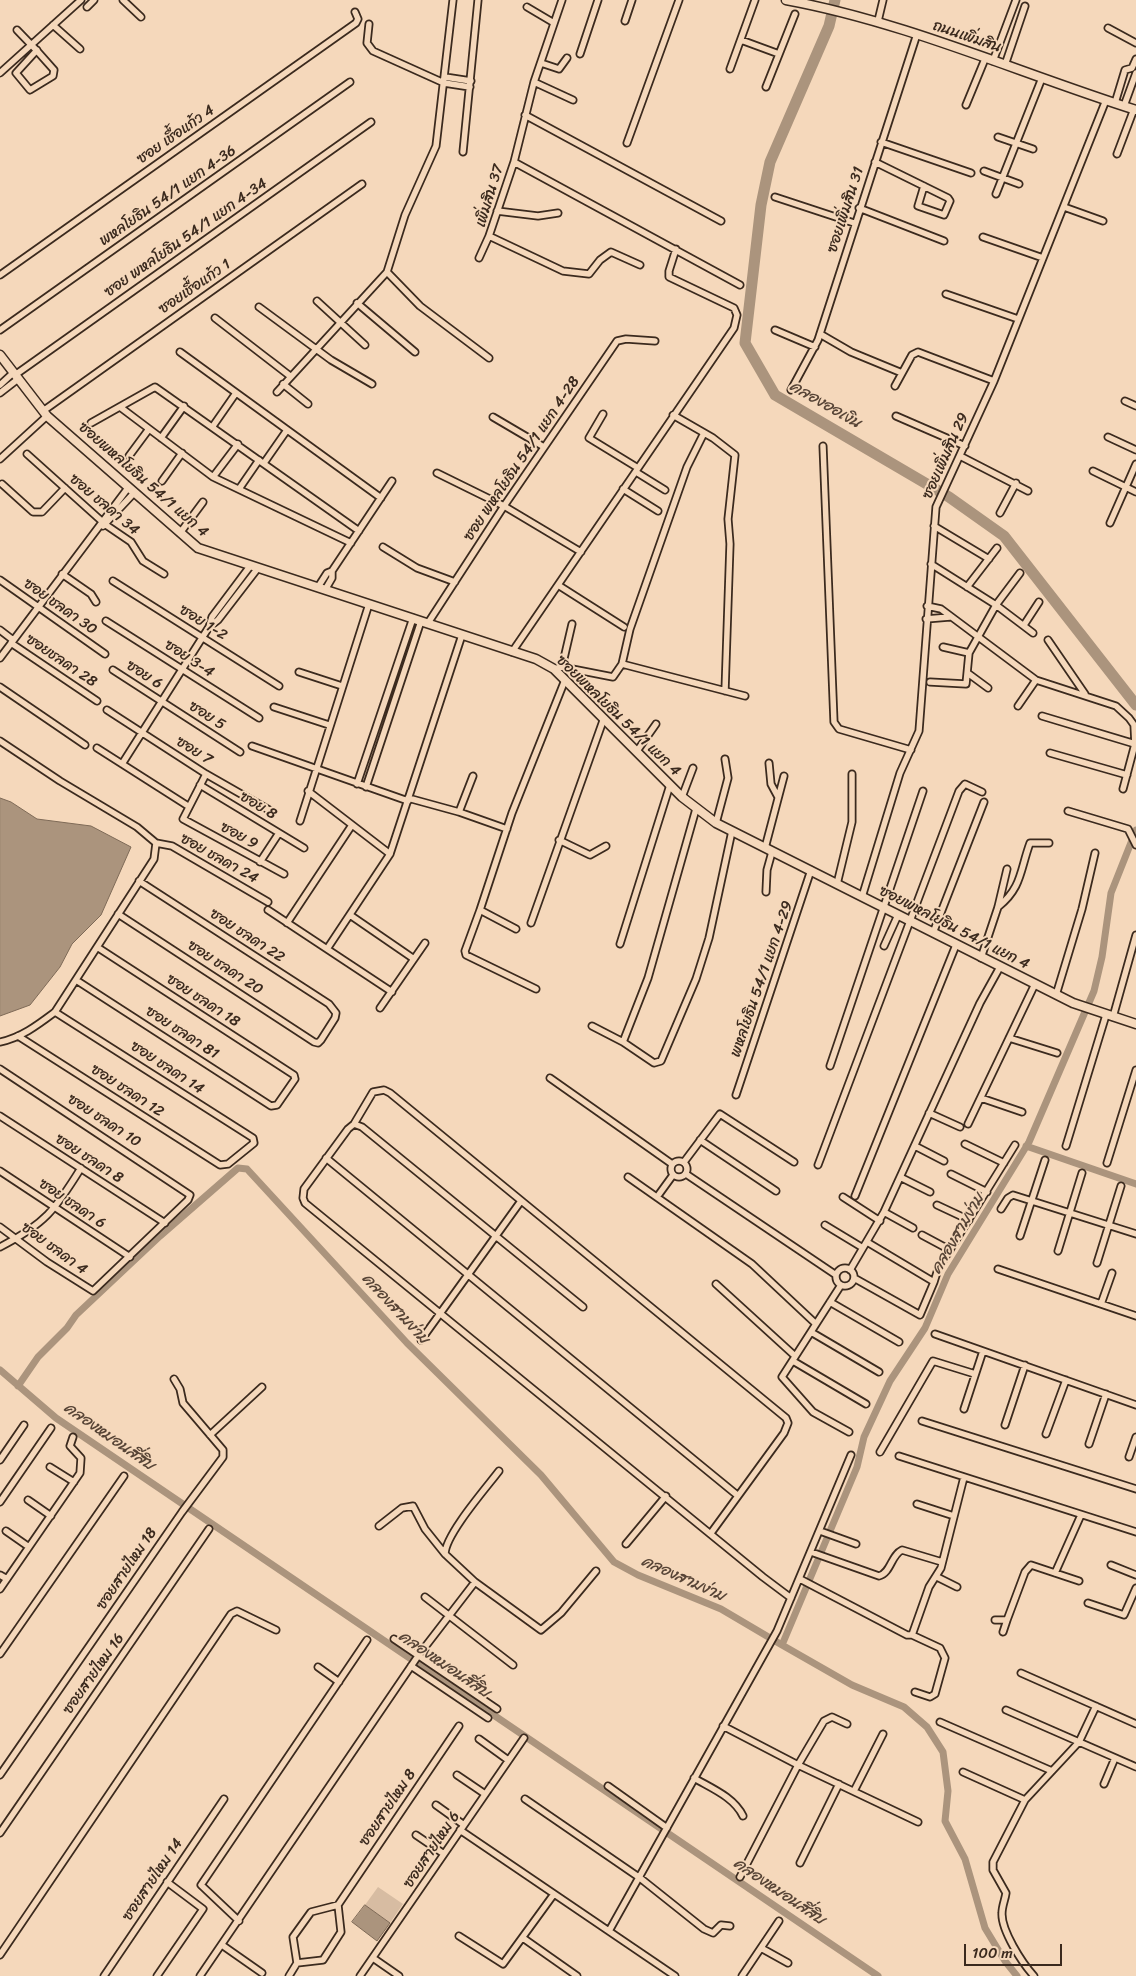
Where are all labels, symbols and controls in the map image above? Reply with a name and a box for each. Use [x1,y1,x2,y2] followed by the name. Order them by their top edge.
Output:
[930,17,1004,57] street label: ถนนเพิ่มสิน
[134,102,218,168] street label: ซอย เชื้อแก้ว 4
[96,142,240,250] street label: พหลโยธิน 54/1 แยก 4-36
[472,163,508,229] street label: เพิ่มสิน 37
[824,165,868,255] street label: ซอยเพิ่มสิน 31
[101,175,271,301] street label: ซอย พหลโยธิน 54/1 แยก 4-34
[156,256,234,318] street label: ซอยเชื้อแก้ว 1
[460,373,584,545] street label: ซอย พหลโยธิน 54/1 แยก 4-28
[786,377,864,433] water label: คลองออเงิน
[919,410,973,502] street label: ซอยเพิ่มสิน 29
[74,419,212,541] street label: ซอยพหลโยธิน 54/1 แยก 4
[65,471,143,539] street label: ซอย ชลดา 34
[20,575,100,639] street label: ซอย ชลดา 30
[176,601,230,645] street label: ซอย 1-2
[22,631,100,691] street label: ซอยชลดา 28
[161,636,217,682] street label: ซอย 3-4
[552,652,684,780] street label: ซอยพหลโยธิน 54/1 แยก 4
[123,657,165,693] street label: ซอย 6
[185,698,229,734] street label: ซอย 5
[172,733,216,769] street label: ซอย 7
[236,788,280,824] street label: ซอย 8
[217,819,261,853] street label: ซอย 9
[177,830,261,888] street label: ซอย ชลดา 24
[876,882,1032,974] street label: ซอยพหลโยธิน 54/1 แยก 4
[727,899,797,1059] street label: พหลโยธิน 54/1 แยก 4-29
[206,905,288,967] street label: ซอย ชลดา 22
[184,937,266,999] street label: ซอย ชลดา 20
[163,971,243,1031] street label: ซอย ชลดา 18
[142,1003,222,1063] street label: ซอย ชลดา 81
[127,1038,207,1098] street label: ซอย ชลดา 14
[87,1061,167,1121] street label: ซอย ชลดา 12
[64,1091,144,1151] street label: ซอย ชลดา 10
[52,1130,126,1188] street label: ซอย ชลดา 8
[35,1175,109,1233] street label: ซอย ชลดา 6
[927,1190,989,1278] water label: คลองสามง่าม
[17,1219,91,1279] street label: ซอย ชลดา 4
[357,1270,433,1348] water label: คลองสามง่าม
[60,1399,158,1475] water label: คลองหมอนสี่สิบ
[93,1525,161,1613] street label: ซอยสายไหม 18
[638,1552,728,1606] water label: คลองสามง่าม
[395,1627,493,1703] water label: คลองหมอนสี่สิบ
[59,1630,129,1718] street label: ซอยสายไหม 16
[356,1766,420,1850] street label: ซอยสายไหม 8
[400,1808,464,1892] street label: ซอยสายไหม 6
[119,1835,187,1925] street label: ซอยสายไหม 14
[730,1854,828,1930] water label: คลองหมอนสี่สิบ
[966,1934,1064,1966] scale bar
[972,1940,1013,1966] text: 100 m

